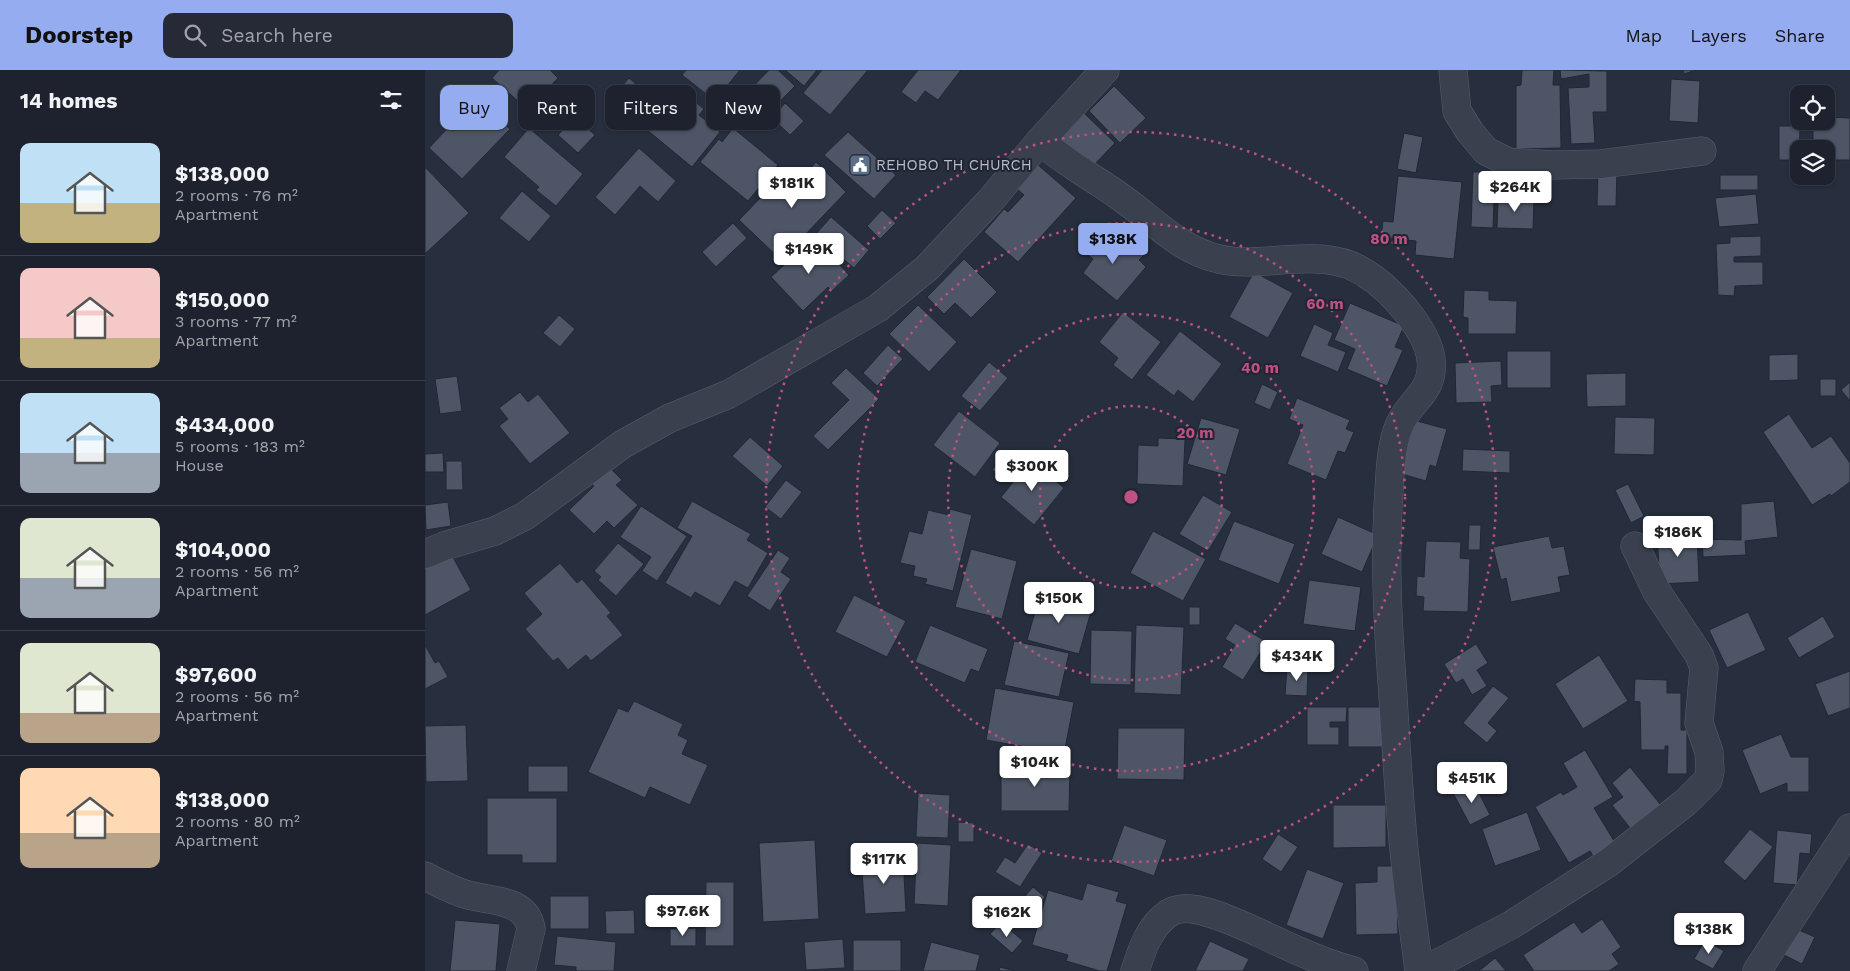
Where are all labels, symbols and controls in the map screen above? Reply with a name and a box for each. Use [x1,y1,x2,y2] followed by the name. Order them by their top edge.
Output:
[163,13,513,58] search box
[25,21,133,49] text: Doorstep
[181,21,209,49] icon: search
[221,24,333,47] text: Search here
[1625,25,1662,46] text: Map
[1690,25,1747,46] text: Layers
[1775,25,1825,46] text: Share
[440,85,508,130] chip: Buy
[518,85,595,130] chip: Rent
[605,85,696,130] chip: Filters
[706,85,780,130] chip: New
[1790,85,1835,185] map controls
[1790,85,1835,130] button: locate
[377,86,405,114] icon: filters
[20,88,117,113] text: 14 homes
[1790,140,1835,185] button: layers
[848,153,872,177] public building icon: REHOBO TH CHURCH
[876,156,1032,174] place label: REHOBO TH CHURCH
[175,161,270,186] text: $138,000
[60,163,120,223] icon: home
[757,166,827,209] pin: $181K
[1480,170,1550,213] pin: $264K
[769,173,815,192] text: $181K
[1489,177,1541,196] text: $264K
[175,186,298,205] text: 2 rooms · 76 m²
[175,205,258,224] text: Apartment
[1078,222,1148,265] pin: $138K
[1089,229,1137,248] text: $138K
[1370,230,1408,248] text: 80 m
[774,232,844,275] pin: $149K
[785,239,833,258] text: $149K
[175,287,270,312] text: $150,000
[60,288,120,348] icon: home
[1306,295,1344,313] text: 60 m
[175,312,297,331] text: 3 rooms · 77 m²
[175,331,258,350] text: Apartment
[1241,359,1279,377] text: 40 m
[175,412,274,437] text: $434,000
[60,413,120,473] icon: home
[1176,424,1214,442] text: 20 m
[175,437,305,456] text: 5 rooms · 183 m²
[997,450,1067,492] pin: $300K
[175,456,224,475] text: House
[1006,456,1058,475] text: $300K
[1122,488,1140,506] centre of rings
[1643,516,1713,558] pin: $186K
[1654,522,1702,541] text: $186K
[175,537,271,562] text: $104,000
[60,538,120,598] icon: home
[175,562,299,581] text: 2 rooms · 56 m²
[175,581,258,600] text: Apartment
[1024,582,1094,624] pin: $150K
[1035,588,1083,607] text: $150K
[1262,640,1332,682] pin: $434K
[1271,646,1323,665] text: $434K
[175,662,257,687] text: $97,600
[60,663,120,723] icon: home
[175,687,299,706] text: 2 rooms · 56 m²
[175,706,258,725] text: Apartment
[1000,746,1070,788] pin: $104K
[1011,752,1059,771] text: $104K
[1437,762,1507,804] pin: $451K
[1448,768,1496,787] text: $451K
[175,787,270,812] text: $138,000
[60,788,120,848] icon: home
[175,812,300,831] text: 2 rooms · 80 m²
[175,831,258,850] text: Apartment
[849,842,919,885] pin: $117K
[862,849,906,868] text: $117K
[642,894,724,937] pin: $97.6K
[972,896,1042,938] pin: $162K
[656,901,710,920] text: $97.6K
[983,902,1031,921] text: $162K
[1674,912,1744,955] pin: $138K
[1685,919,1733,938] text: $138K

